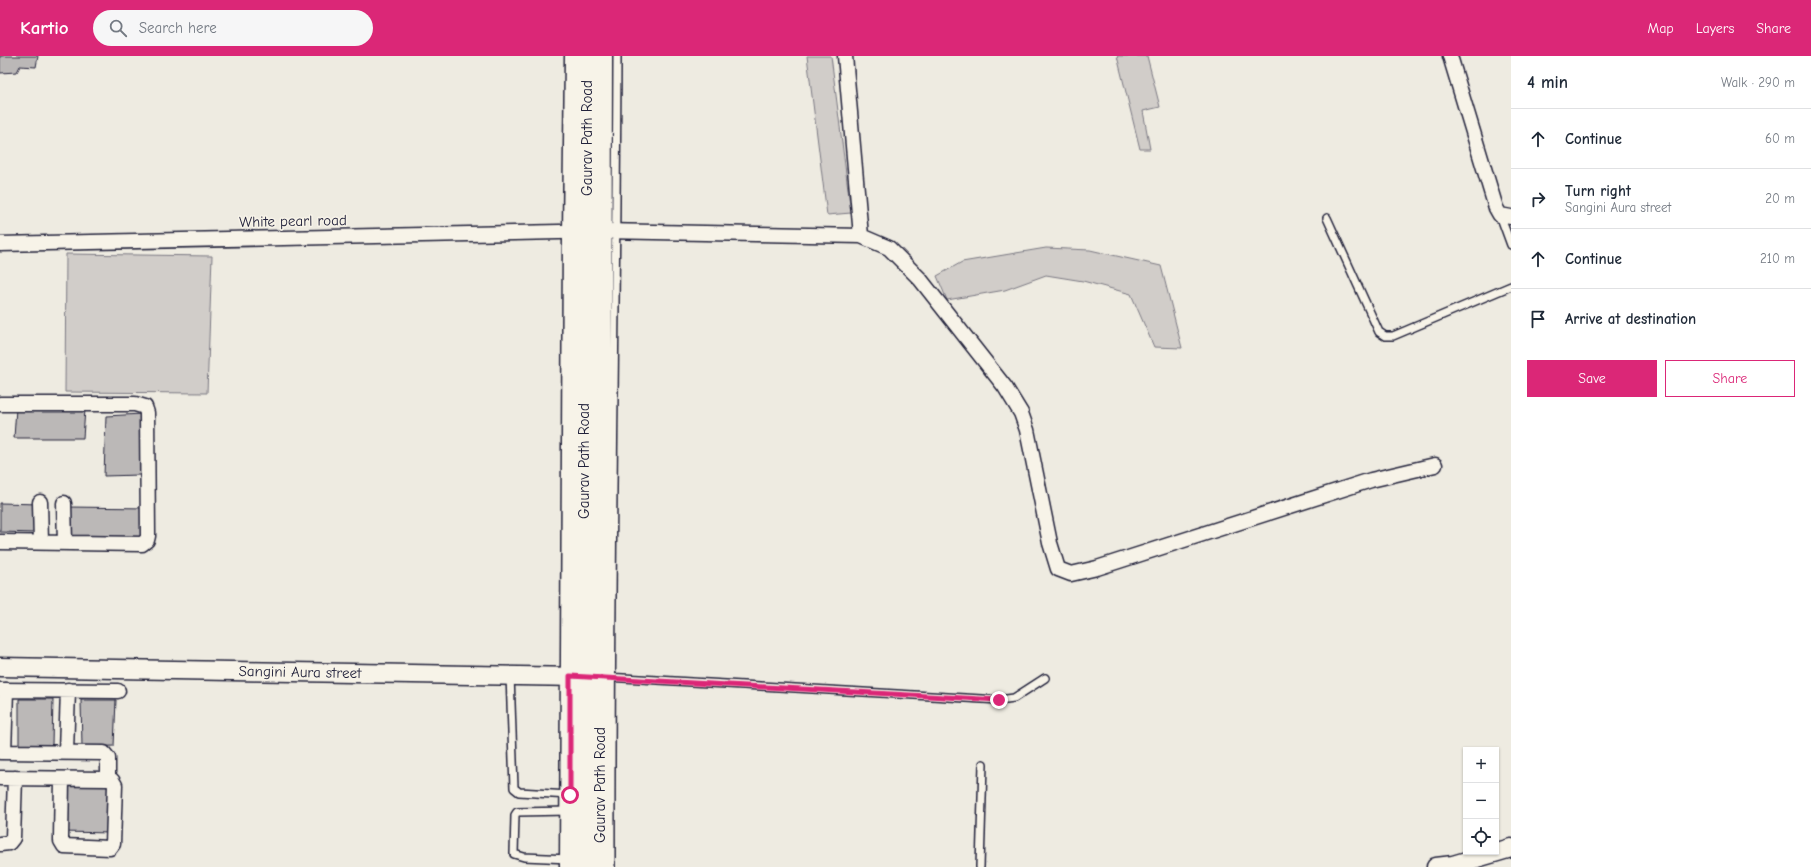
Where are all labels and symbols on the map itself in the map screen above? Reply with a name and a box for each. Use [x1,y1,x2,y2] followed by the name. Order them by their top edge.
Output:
[578,80,596,196] street label: Gaurav Path Road
[239,211,347,231] street label: White pearl road
[575,403,593,519] street label: Gaurav Path Road
[239,662,362,682] street label: Sangini Aura street
[990,691,1008,709] route end
[591,727,609,843] street label: Gaurav Path Road
[561,786,579,804] route start

